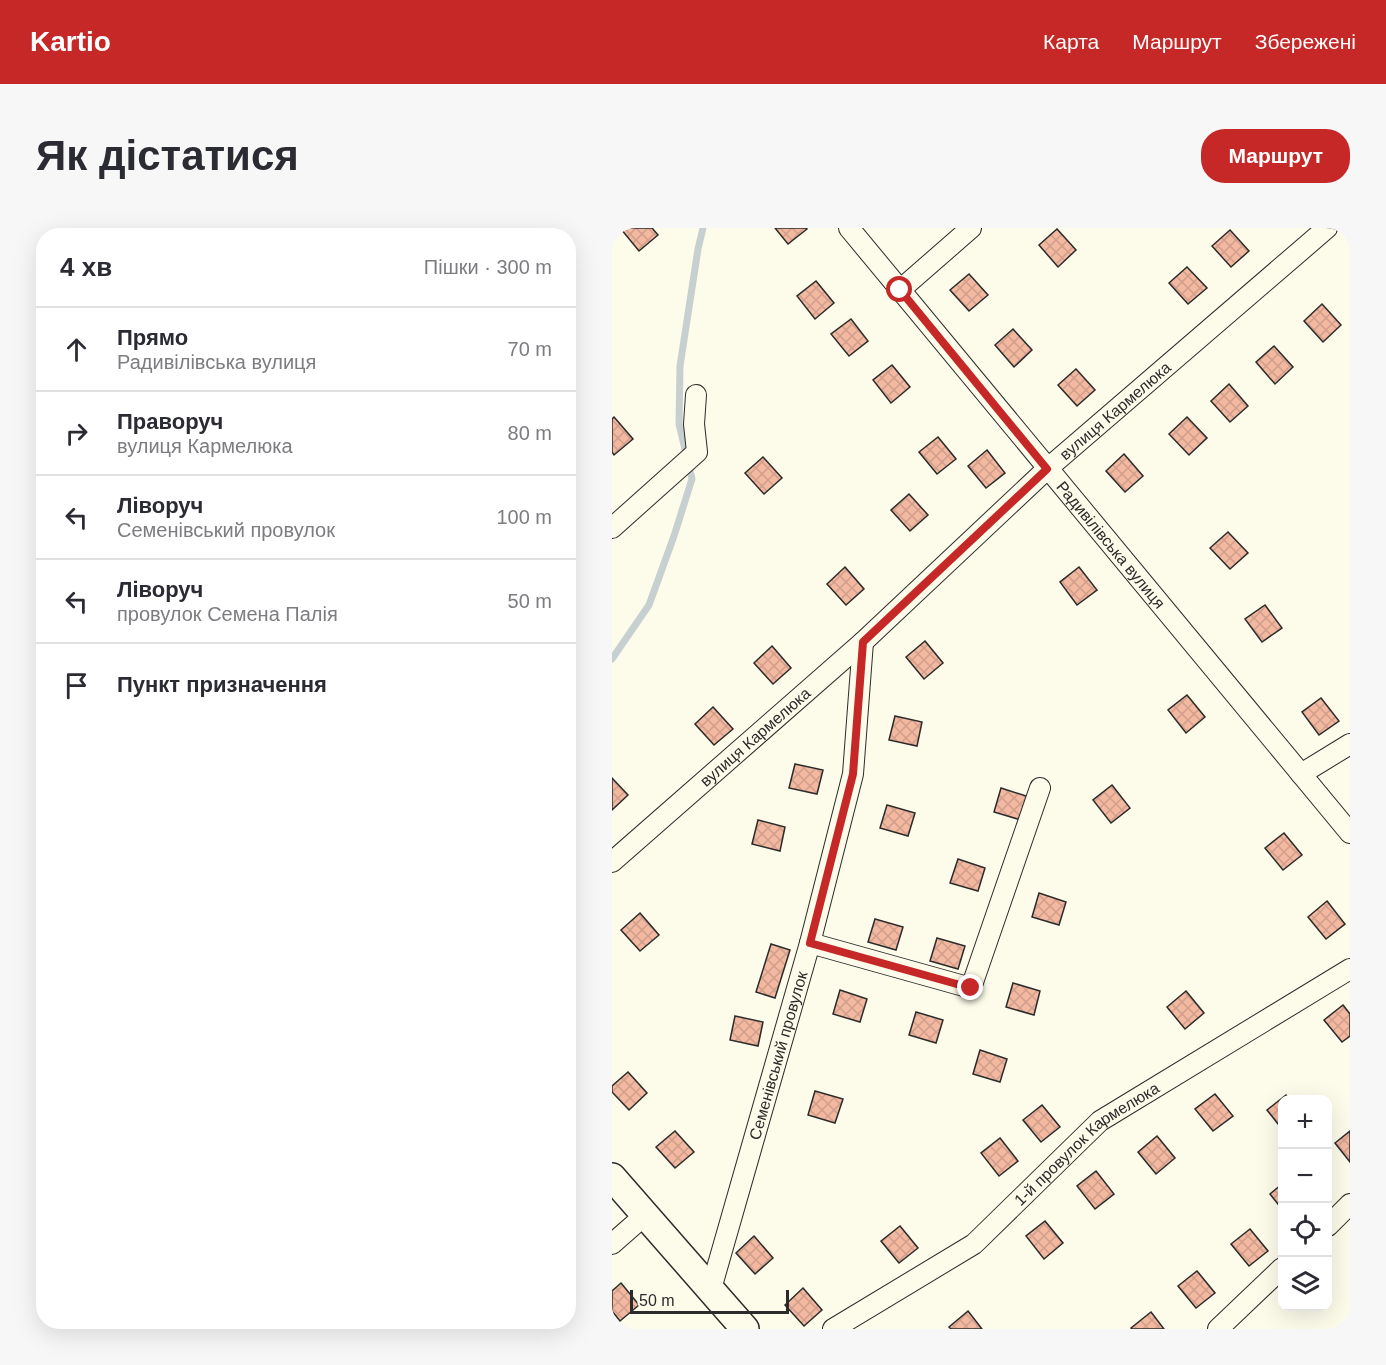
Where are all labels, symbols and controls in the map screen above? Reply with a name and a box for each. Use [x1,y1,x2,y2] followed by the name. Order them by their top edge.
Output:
[30,26,111,57] text: Kartio
[1043,30,1099,53] text: Карта
[1132,30,1222,53] text: Маршрут
[1255,30,1356,53] text: Збережені
[1201,129,1350,183] button: Маршрут
[36,132,299,179] text: Як дістатися
[60,252,112,282] text: 4 хв
[424,256,552,278] text: Пішки · 300 m
[886,276,912,302] route start
[117,325,188,350] text: Прямо
[60,333,93,366] icon: ahead
[508,338,552,360] text: 70 m
[117,351,316,373] text: Радивілівська вулиця
[1056,358,1174,463] street label: вулиця Кармелюка
[117,409,223,434] text: Праворуч
[60,417,93,450] icon: right
[508,422,552,444] text: 80 m
[117,435,293,457] text: вулиця Кармелюка
[1054,478,1169,611] street label: Радивілівська вулиця
[117,493,203,518] text: Ліворуч
[60,501,93,534] icon: left
[496,506,552,528] text: 100 m
[117,519,335,541] text: Семенівський провулок
[117,577,203,602] text: Ліворуч
[60,585,93,618] icon: left
[508,590,552,612] text: 50 m
[117,603,338,625] text: провулок Семена Палія
[60,669,93,702] icon: arrive
[117,672,327,697] text: Пункт призначення
[696,684,813,789] street label: вулиця Кармелюка
[746,968,810,1142] street label: Семенівський провулок
[957,974,983,1000] route end
[1011,1079,1162,1209] street label: 1-й провулок Кармелюка
[1278,1095,1332,1311] map controls
[1278,1095,1332,1149] button: +
[1278,1149,1332,1203] button: −
[1278,1203,1332,1257] button: locate
[1278,1257,1332,1311] button: layers
[630,1287,789,1314] scale bar
[639,1292,675,1309] text: 50 m

